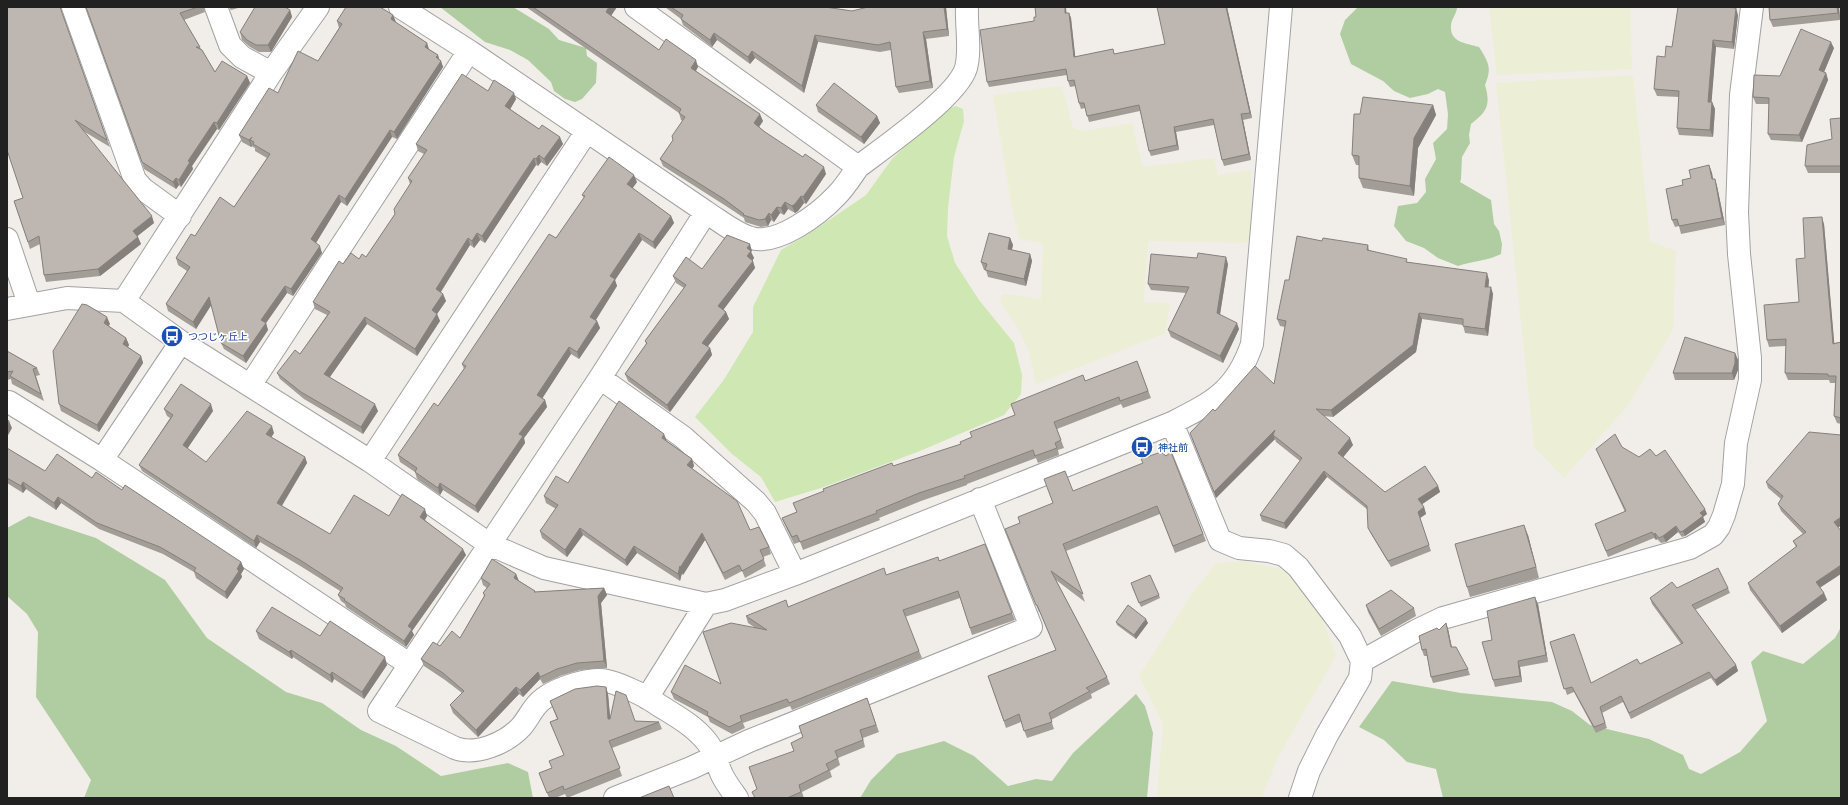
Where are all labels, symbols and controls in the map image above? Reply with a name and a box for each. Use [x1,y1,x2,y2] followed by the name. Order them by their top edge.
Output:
[159,323,185,349] bus stop icon: つつじヶ丘上
[188,331,248,342] place label: つつじヶ丘上
[1129,434,1155,460] bus stop icon: 神社前
[1158,442,1188,453] place label: 神社前

